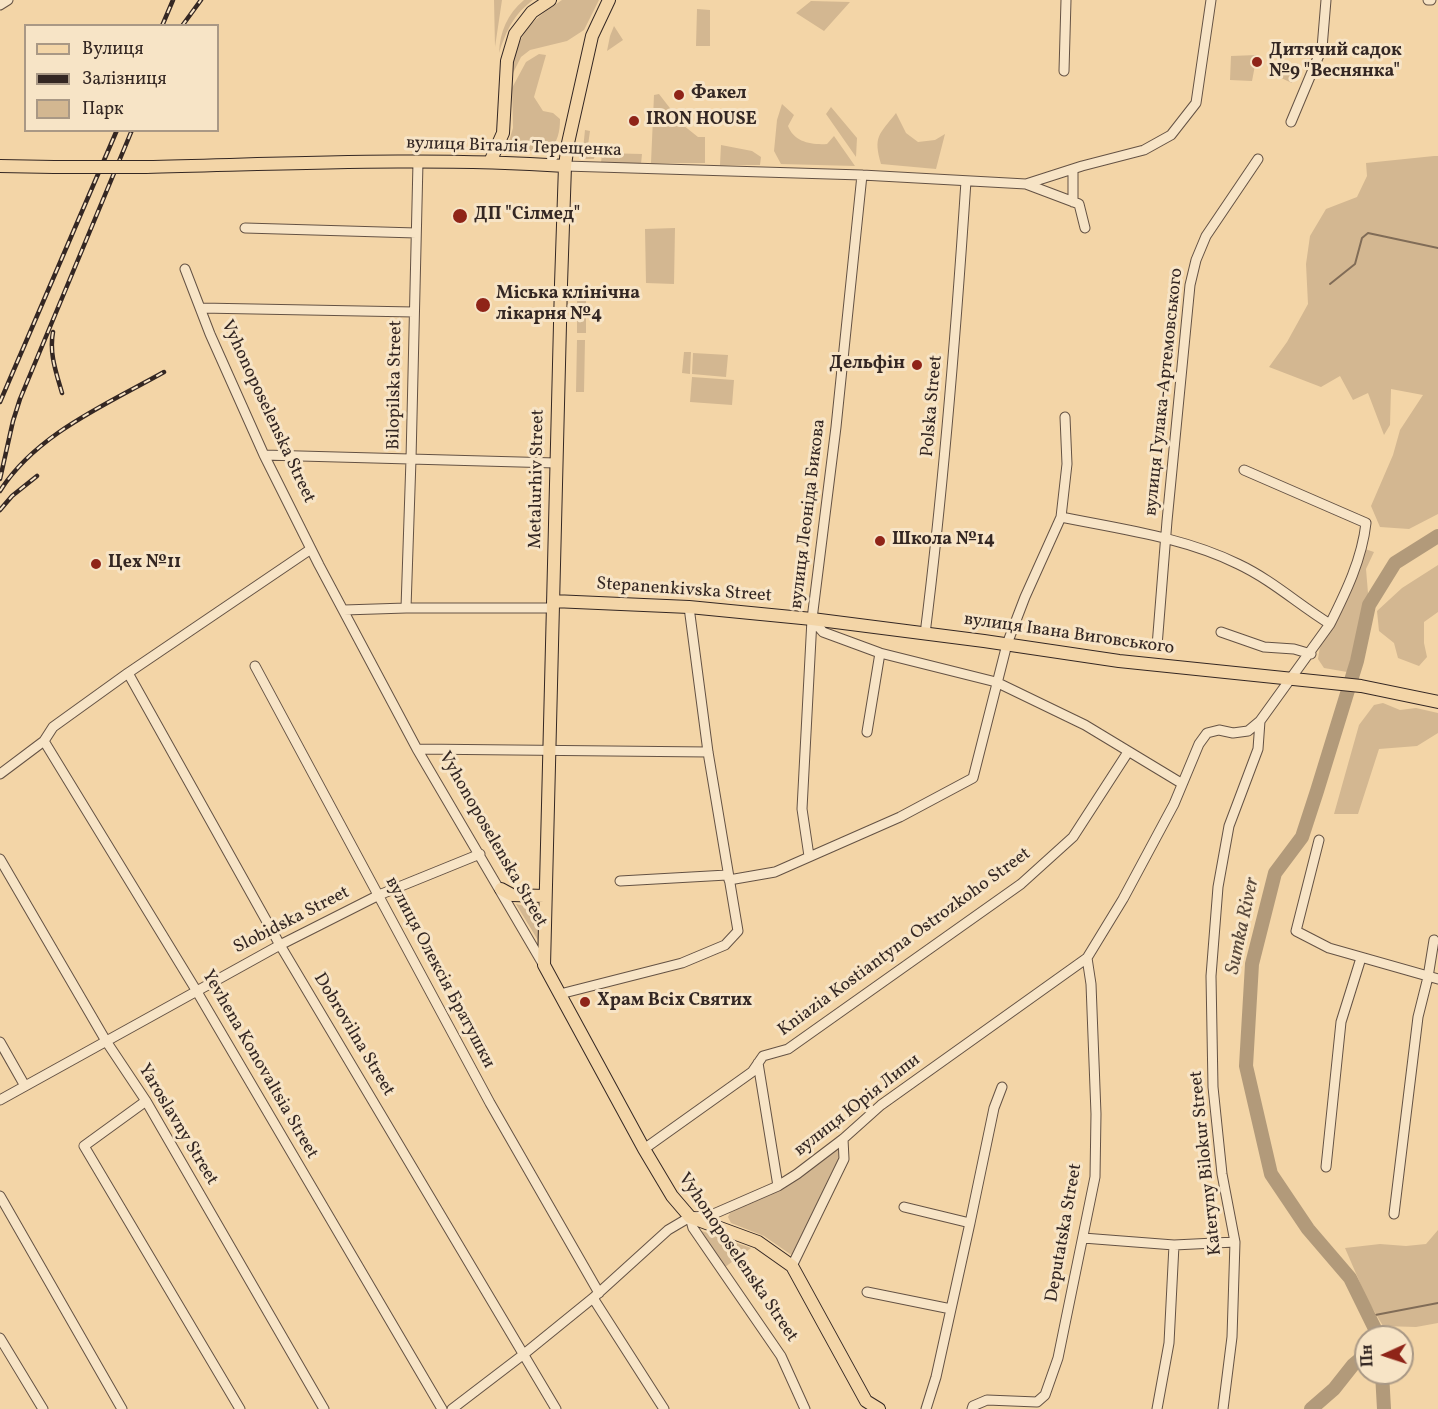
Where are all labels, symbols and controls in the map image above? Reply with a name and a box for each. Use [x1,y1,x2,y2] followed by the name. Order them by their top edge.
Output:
[24,24,219,132] legend
[82,37,144,62] text: Вулиця
[1269,41,1402,84] place label: Дитячий садок №9 "Веснянка"
[1250,55,1264,69] marker: Дитячий садок №9 "Веснянка"
[82,67,167,92] text: Залізниця
[691,84,747,106] place label: Факел
[672,88,686,102] marker: Факел
[82,97,124,122] text: Парк
[646,110,757,132] place label: IRON HOUSE
[627,114,641,128] marker: IRON HOUSE
[406,133,622,163] street label: вулиця Віталія Терещенка
[474,205,580,227] place label: ДП "Сілмед"
[451,207,469,225] marker: ДП "Сілмед"
[1141,267,1189,517] street label: вулиця Гулака-Артемовського
[496,284,640,326] place label: Міська клінічна лікарня №4
[474,296,492,314] marker: Міська клінічна лікарня №4
[215,317,319,507] street label: Vyhonoposelenska Street
[384,320,408,450] street label: Bilopilska Street
[829,354,905,376] place label: Дельфін
[918,354,948,458] street label: Polska Street
[910,358,924,372] marker: Дельфін
[526,409,550,549] street label: Metalurhiv Street
[787,418,831,610] street label: вулиця Леоніда Бикова
[892,530,995,552] place label: Школа №14
[873,534,887,548] marker: Школа №14
[108,553,181,575] place label: Цех №11
[89,557,103,571] marker: Цех №11
[596,574,772,608] street label: Stepanenkivska Street
[963,610,1175,660] street label: вулиця Івана Виговського
[433,748,551,932] street label: Vyhonoposelenska Street
[774,844,1036,1042] street label: Kniazia Kostiantyna Ostrozkoho Street
[379,874,499,1072] street label: вулиця Олексія Братушки
[1222,875,1266,977] water label: Sumka River
[230,882,354,960] street label: Slobidska Street
[196,967,322,1163] street label: Yevhena Konovaltsia Street
[308,969,398,1101] street label: Dobrovilna Street
[597,991,752,1013] place label: Храм Всіх Святих
[578,995,592,1009] marker: Храм Всіх Святих
[791,1050,925,1162] street label: вулиця Юрія Липи
[132,1060,222,1190] street label: Yaroslavny Street
[1187,1069,1227,1257] street label: Kateryny Bilokur Street
[1042,1162,1088,1304] street label: Deputatska Street
[672,1169,802,1347] street label: Vyhonoposelenska Street
[1354,1325,1414,1385] north arrow
[1356,1344,1380,1368] text: Пн

